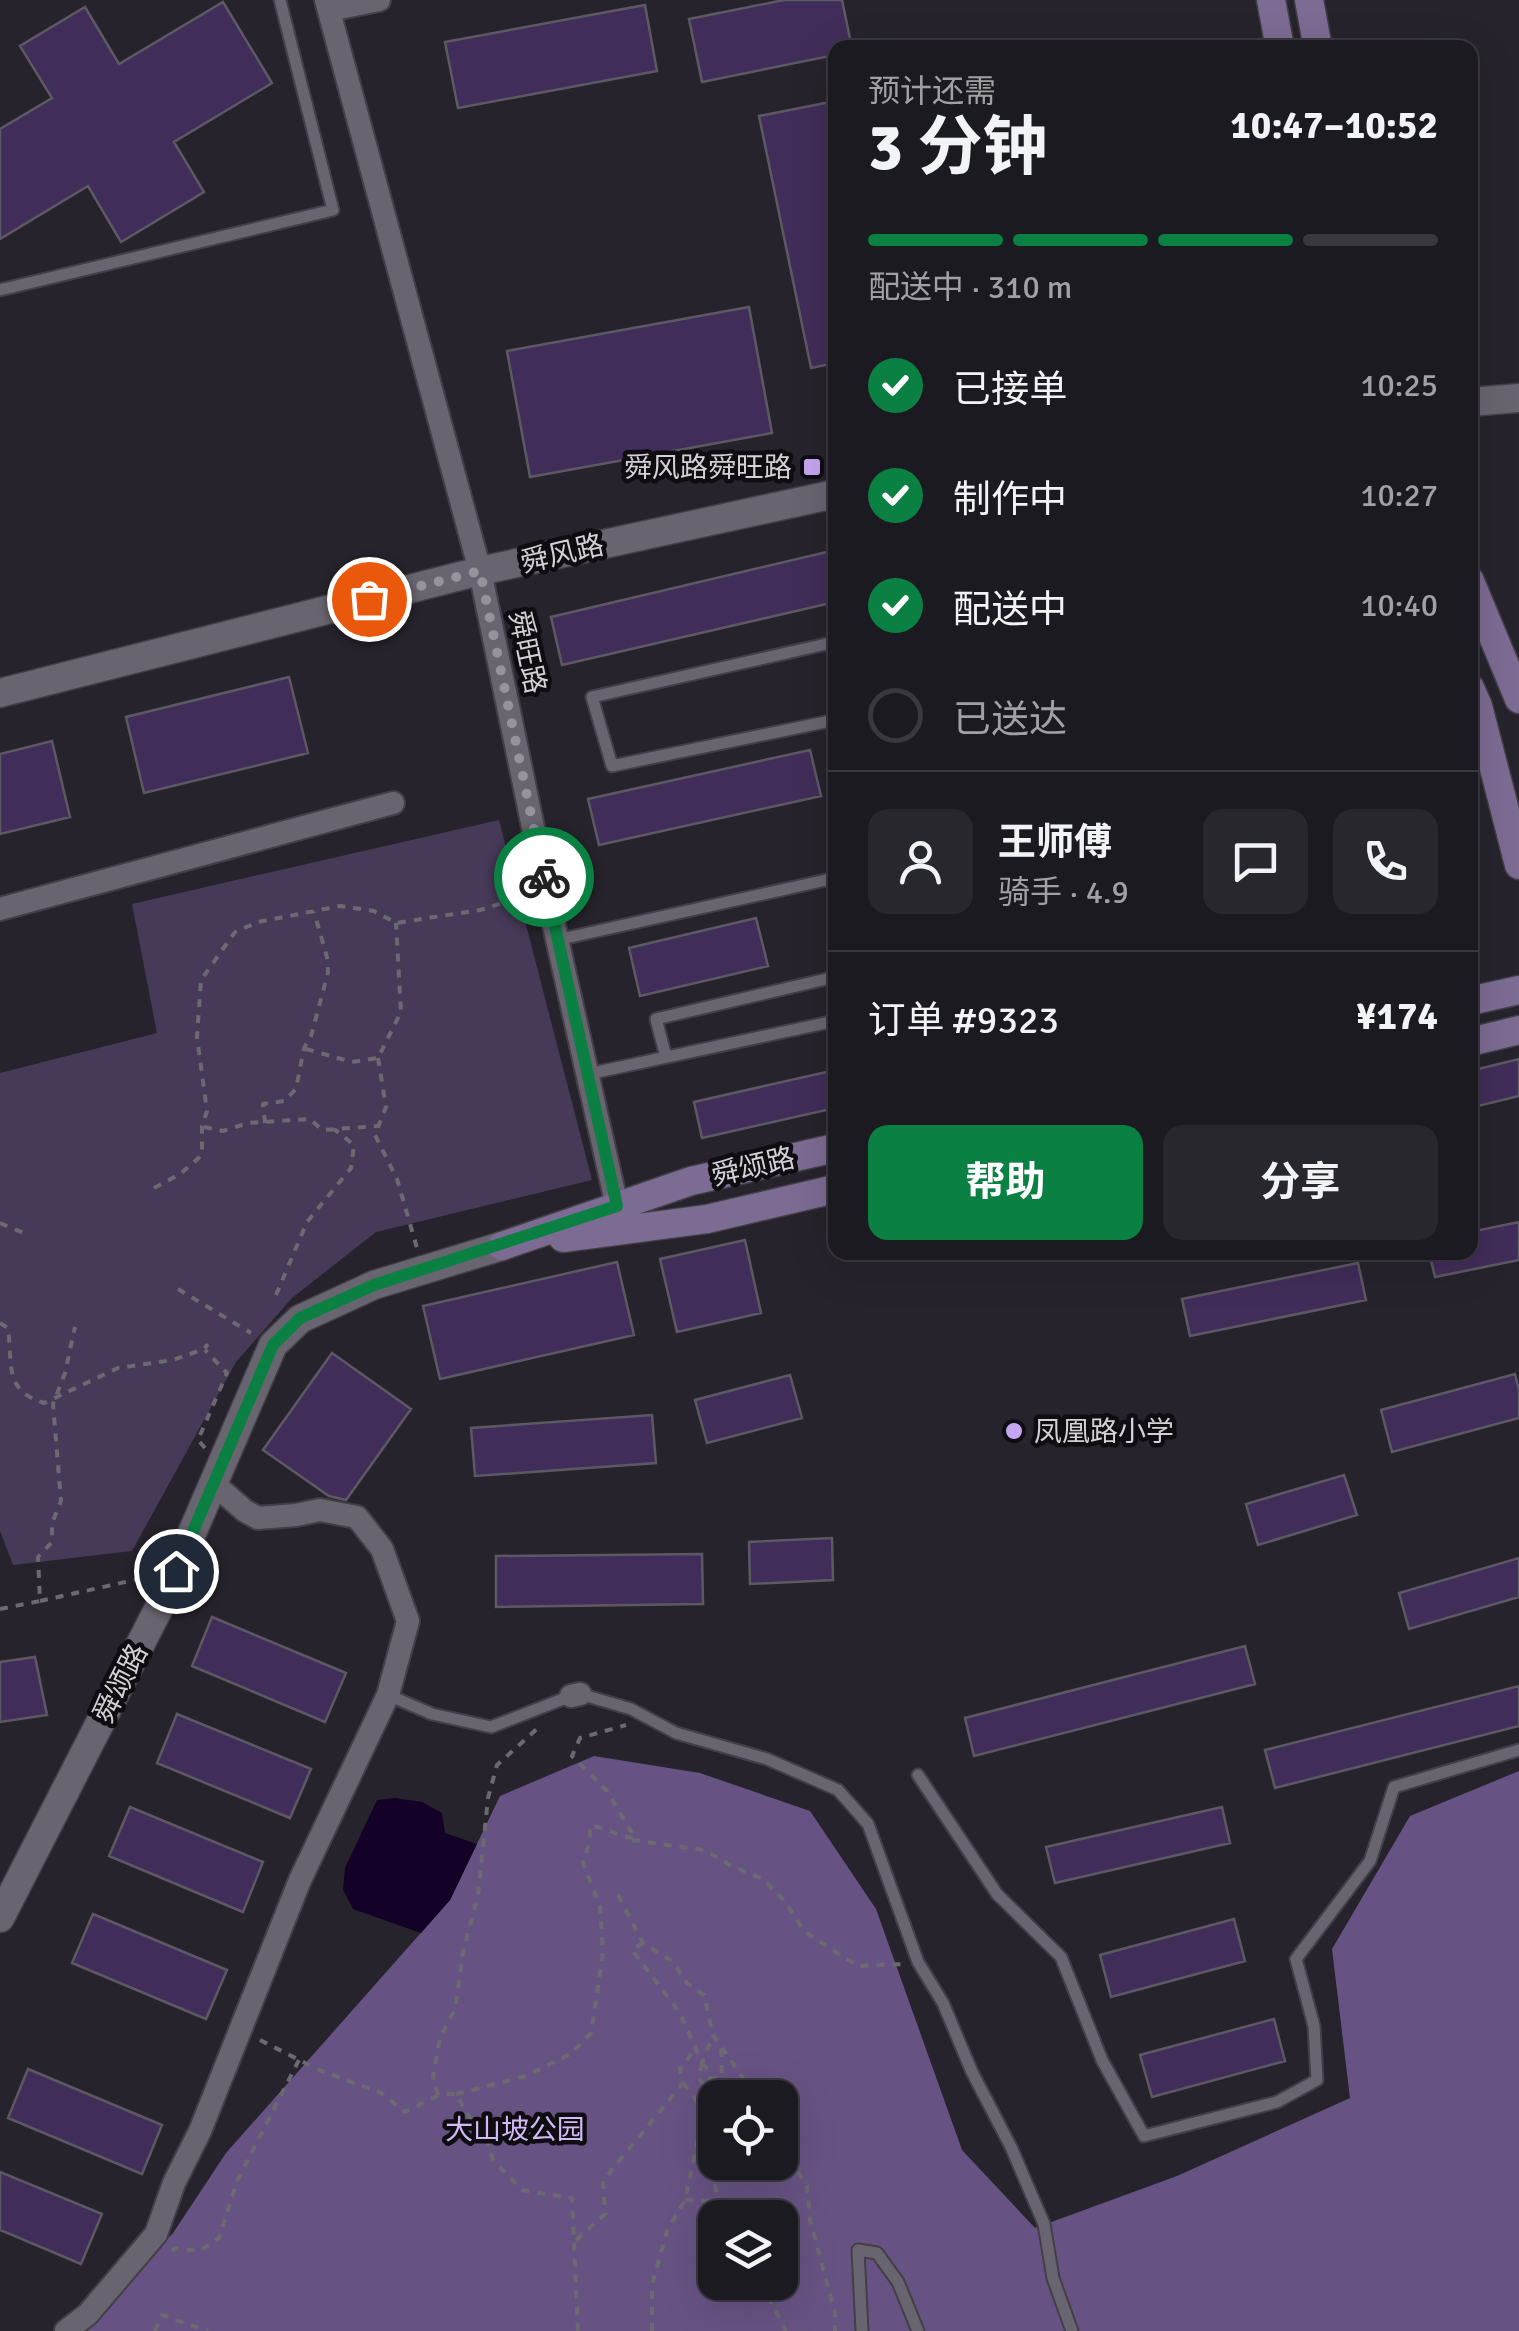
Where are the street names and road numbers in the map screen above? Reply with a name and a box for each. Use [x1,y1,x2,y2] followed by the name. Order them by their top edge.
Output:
[517,528,607,580] street label: 舜风路
[502,608,552,697] street label: 舜旺路
[708,1141,798,1193] street label: 舜颂路
[87,1638,155,1729] street label: 舜颂路

